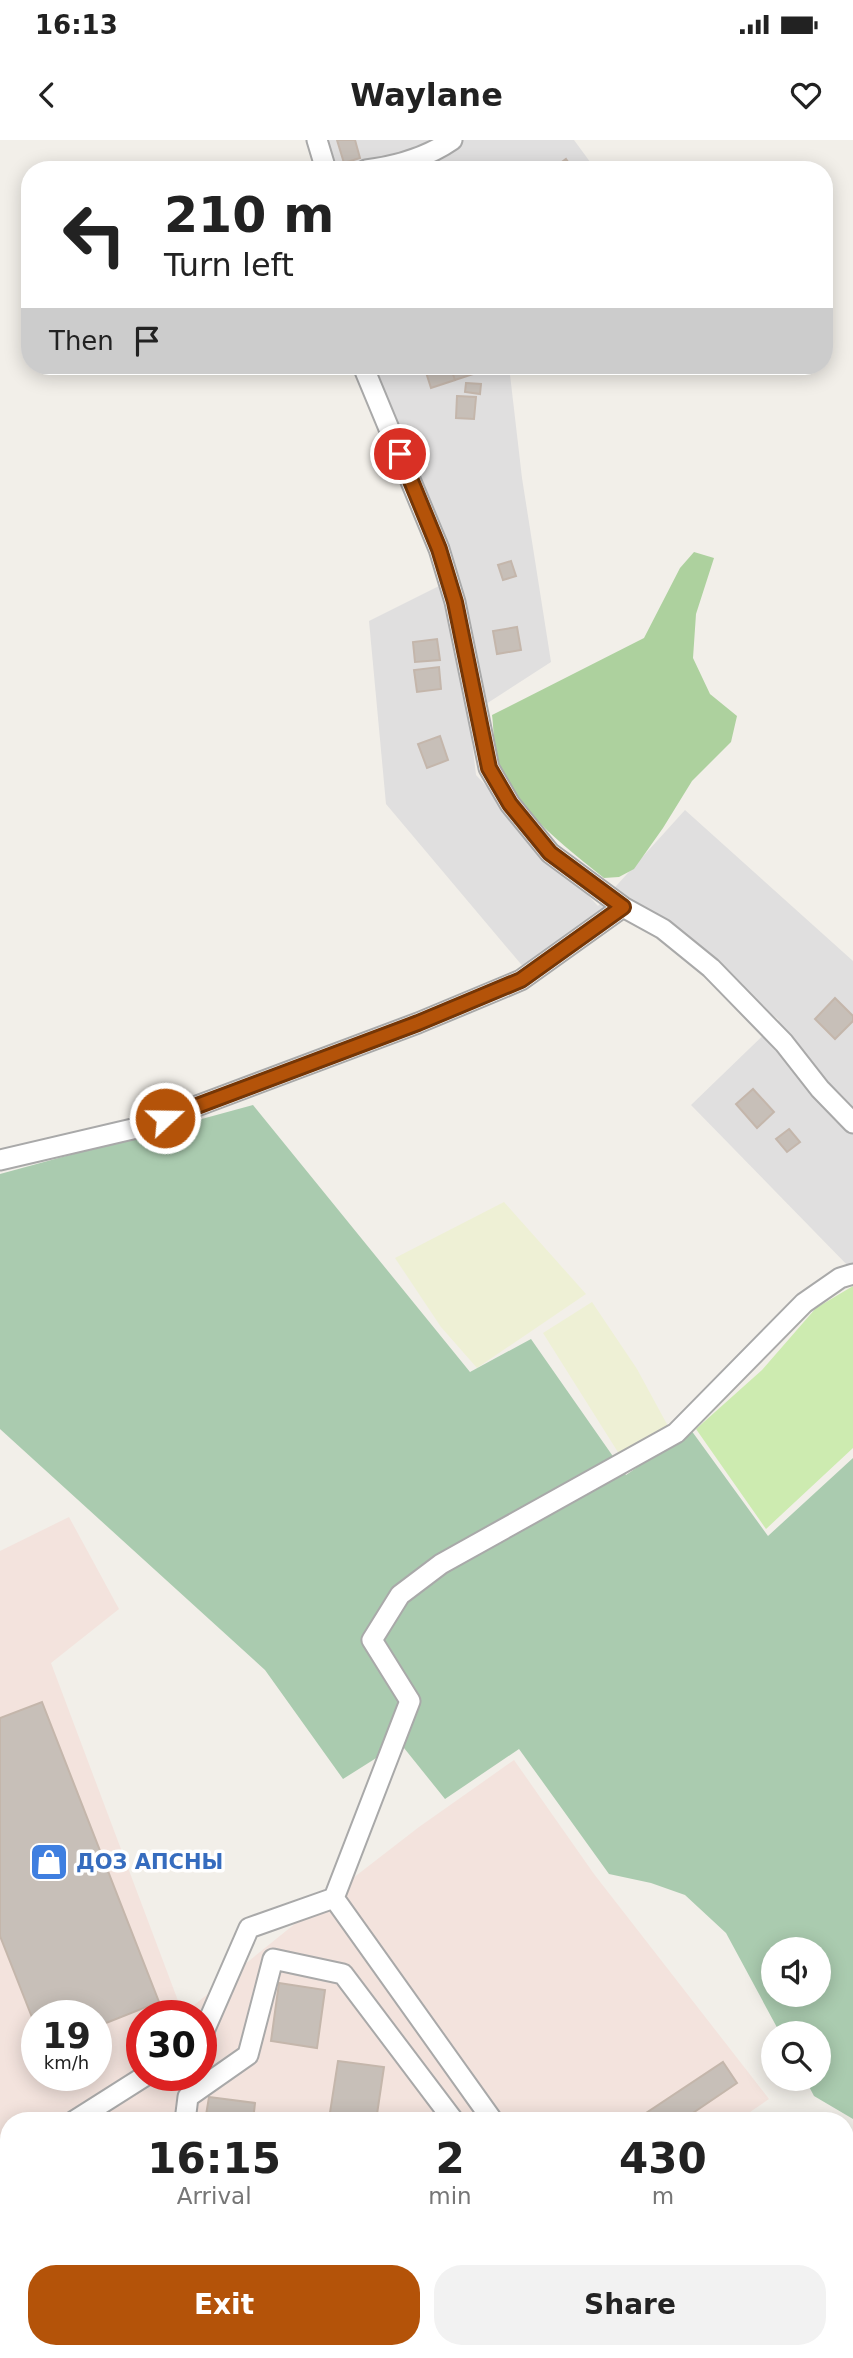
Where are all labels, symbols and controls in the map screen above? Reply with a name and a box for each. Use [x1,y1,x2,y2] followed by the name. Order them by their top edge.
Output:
[35,10,118,40] text: 16:13
[28,76,66,114] icon: back
[350,76,503,114] text: Waylane
[787,76,825,114] icon: heart
[164,187,334,244] text: 210 m
[49,189,140,280] icon: left
[164,246,294,284] text: Turn left
[128,322,166,360] icon: arrive
[49,326,114,356] text: Then
[370,424,430,484] pin
[381,435,419,473] icon: arrive
[128,1081,202,1155] position arrow
[28,1841,70,1883] shop icon: ДОЗ АПСНЫ
[76,1850,223,1874] place label: ДОЗ АПСНЫ
[761,1937,831,2091] map controls
[761,1937,831,2007] button: sound
[126,2000,217,2091] speed limit sign: 30
[42,2016,91,2056] text: 19
[761,2021,831,2091] button: search
[44,2052,89,2073] text: km/h
[147,2134,281,2183] text: 16:15
[435,2134,465,2183] text: 2
[619,2134,707,2183] text: 430
[177,2183,252,2209] text: Arrival
[428,2183,472,2209] text: min
[652,2183,674,2209] text: m
[28,2265,420,2345] button: Exit
[434,2265,826,2345] button: Share

